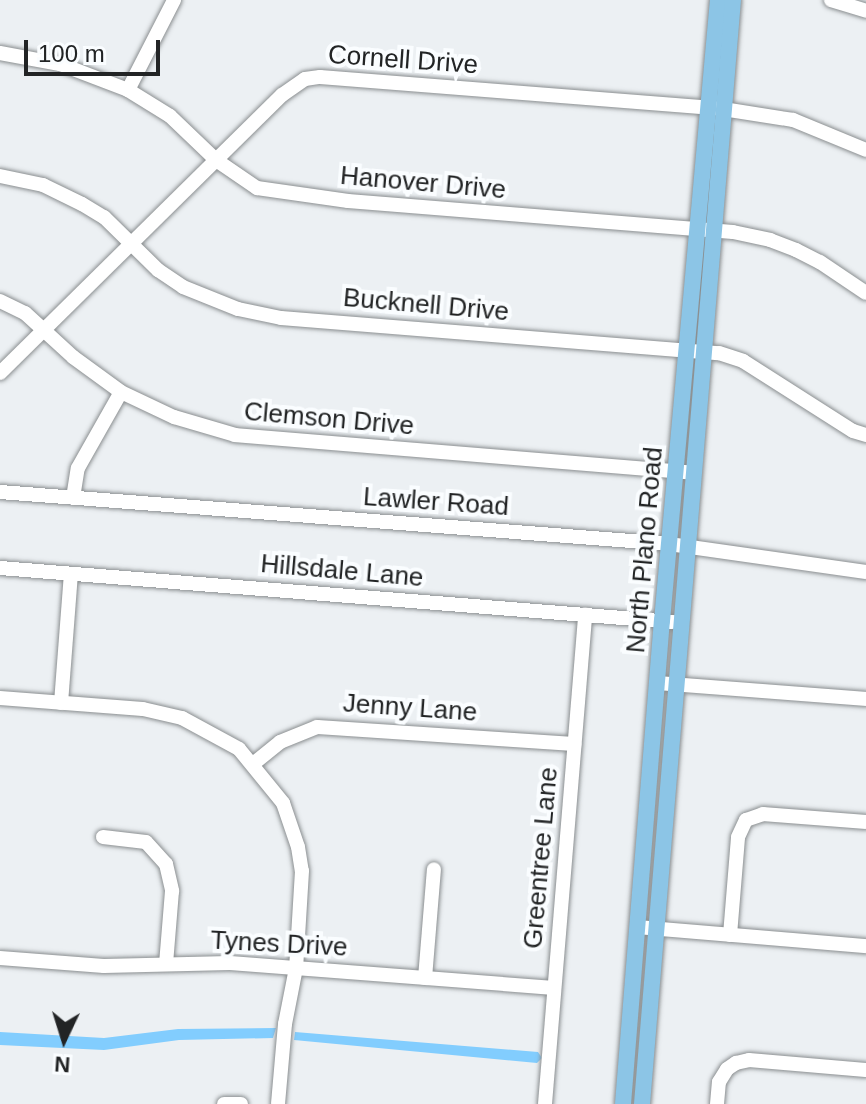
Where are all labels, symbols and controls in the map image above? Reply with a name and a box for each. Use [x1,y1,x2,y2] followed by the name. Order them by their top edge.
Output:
[28,24,164,74] scale bar
[327,39,479,81] street label: Cornell Drive
[38,40,105,67] text: 100 m
[339,160,507,206] street label: Hanover Drive
[342,282,510,328] street label: Bucknell Drive
[243,396,415,442] street label: Clemson Drive
[620,446,670,654] street label: North Plano Road
[362,481,510,523] street label: Lawler Road
[259,548,425,594] street label: Hillsdale Lane
[342,688,478,728] street label: Jenny Lane
[518,766,564,950] street label: Greentree Lane
[210,925,348,963] street label: Tynes Drive
[24,1000,104,1080] north arrow
[54,1051,71,1077] text: N

